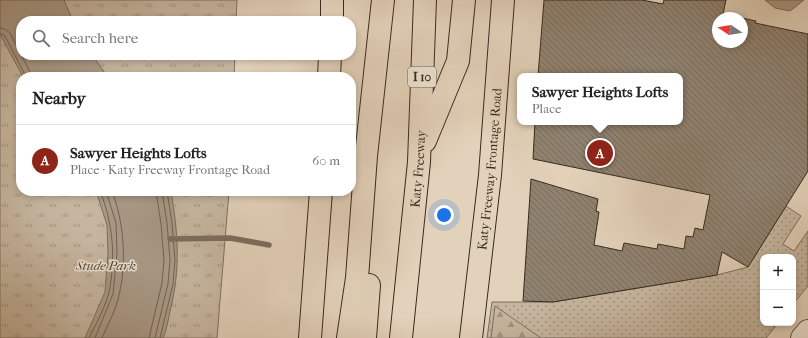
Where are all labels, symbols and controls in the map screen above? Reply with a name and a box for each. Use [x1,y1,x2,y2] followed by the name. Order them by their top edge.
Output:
[712,12,748,48] north arrow
[16,16,356,60] search box
[30,27,52,49] icon: search
[62,29,138,47] text: Search here
[408,67,436,87] road number: I 10
[517,73,683,125] popup
[532,83,668,101] text: Sawyer Heights Lofts
[474,87,505,251] street label: Katy Freeway Frontage Road
[32,88,86,108] text: Nearby
[532,101,561,116] text: Place
[407,129,428,208] street label: Katy Freeway
[587,138,613,168] pin: A
[70,144,207,162] text: Sawyer Heights Lofts
[41,153,49,168] text: A
[312,153,340,168] text: 60 m
[70,162,270,177] text: Place · Katy Freeway Frontage Road
[434,205,454,225] your location
[760,254,796,326] map controls
[760,254,796,290] button: +
[75,258,136,273] park label: Stude Park
[760,290,796,326] button: −

